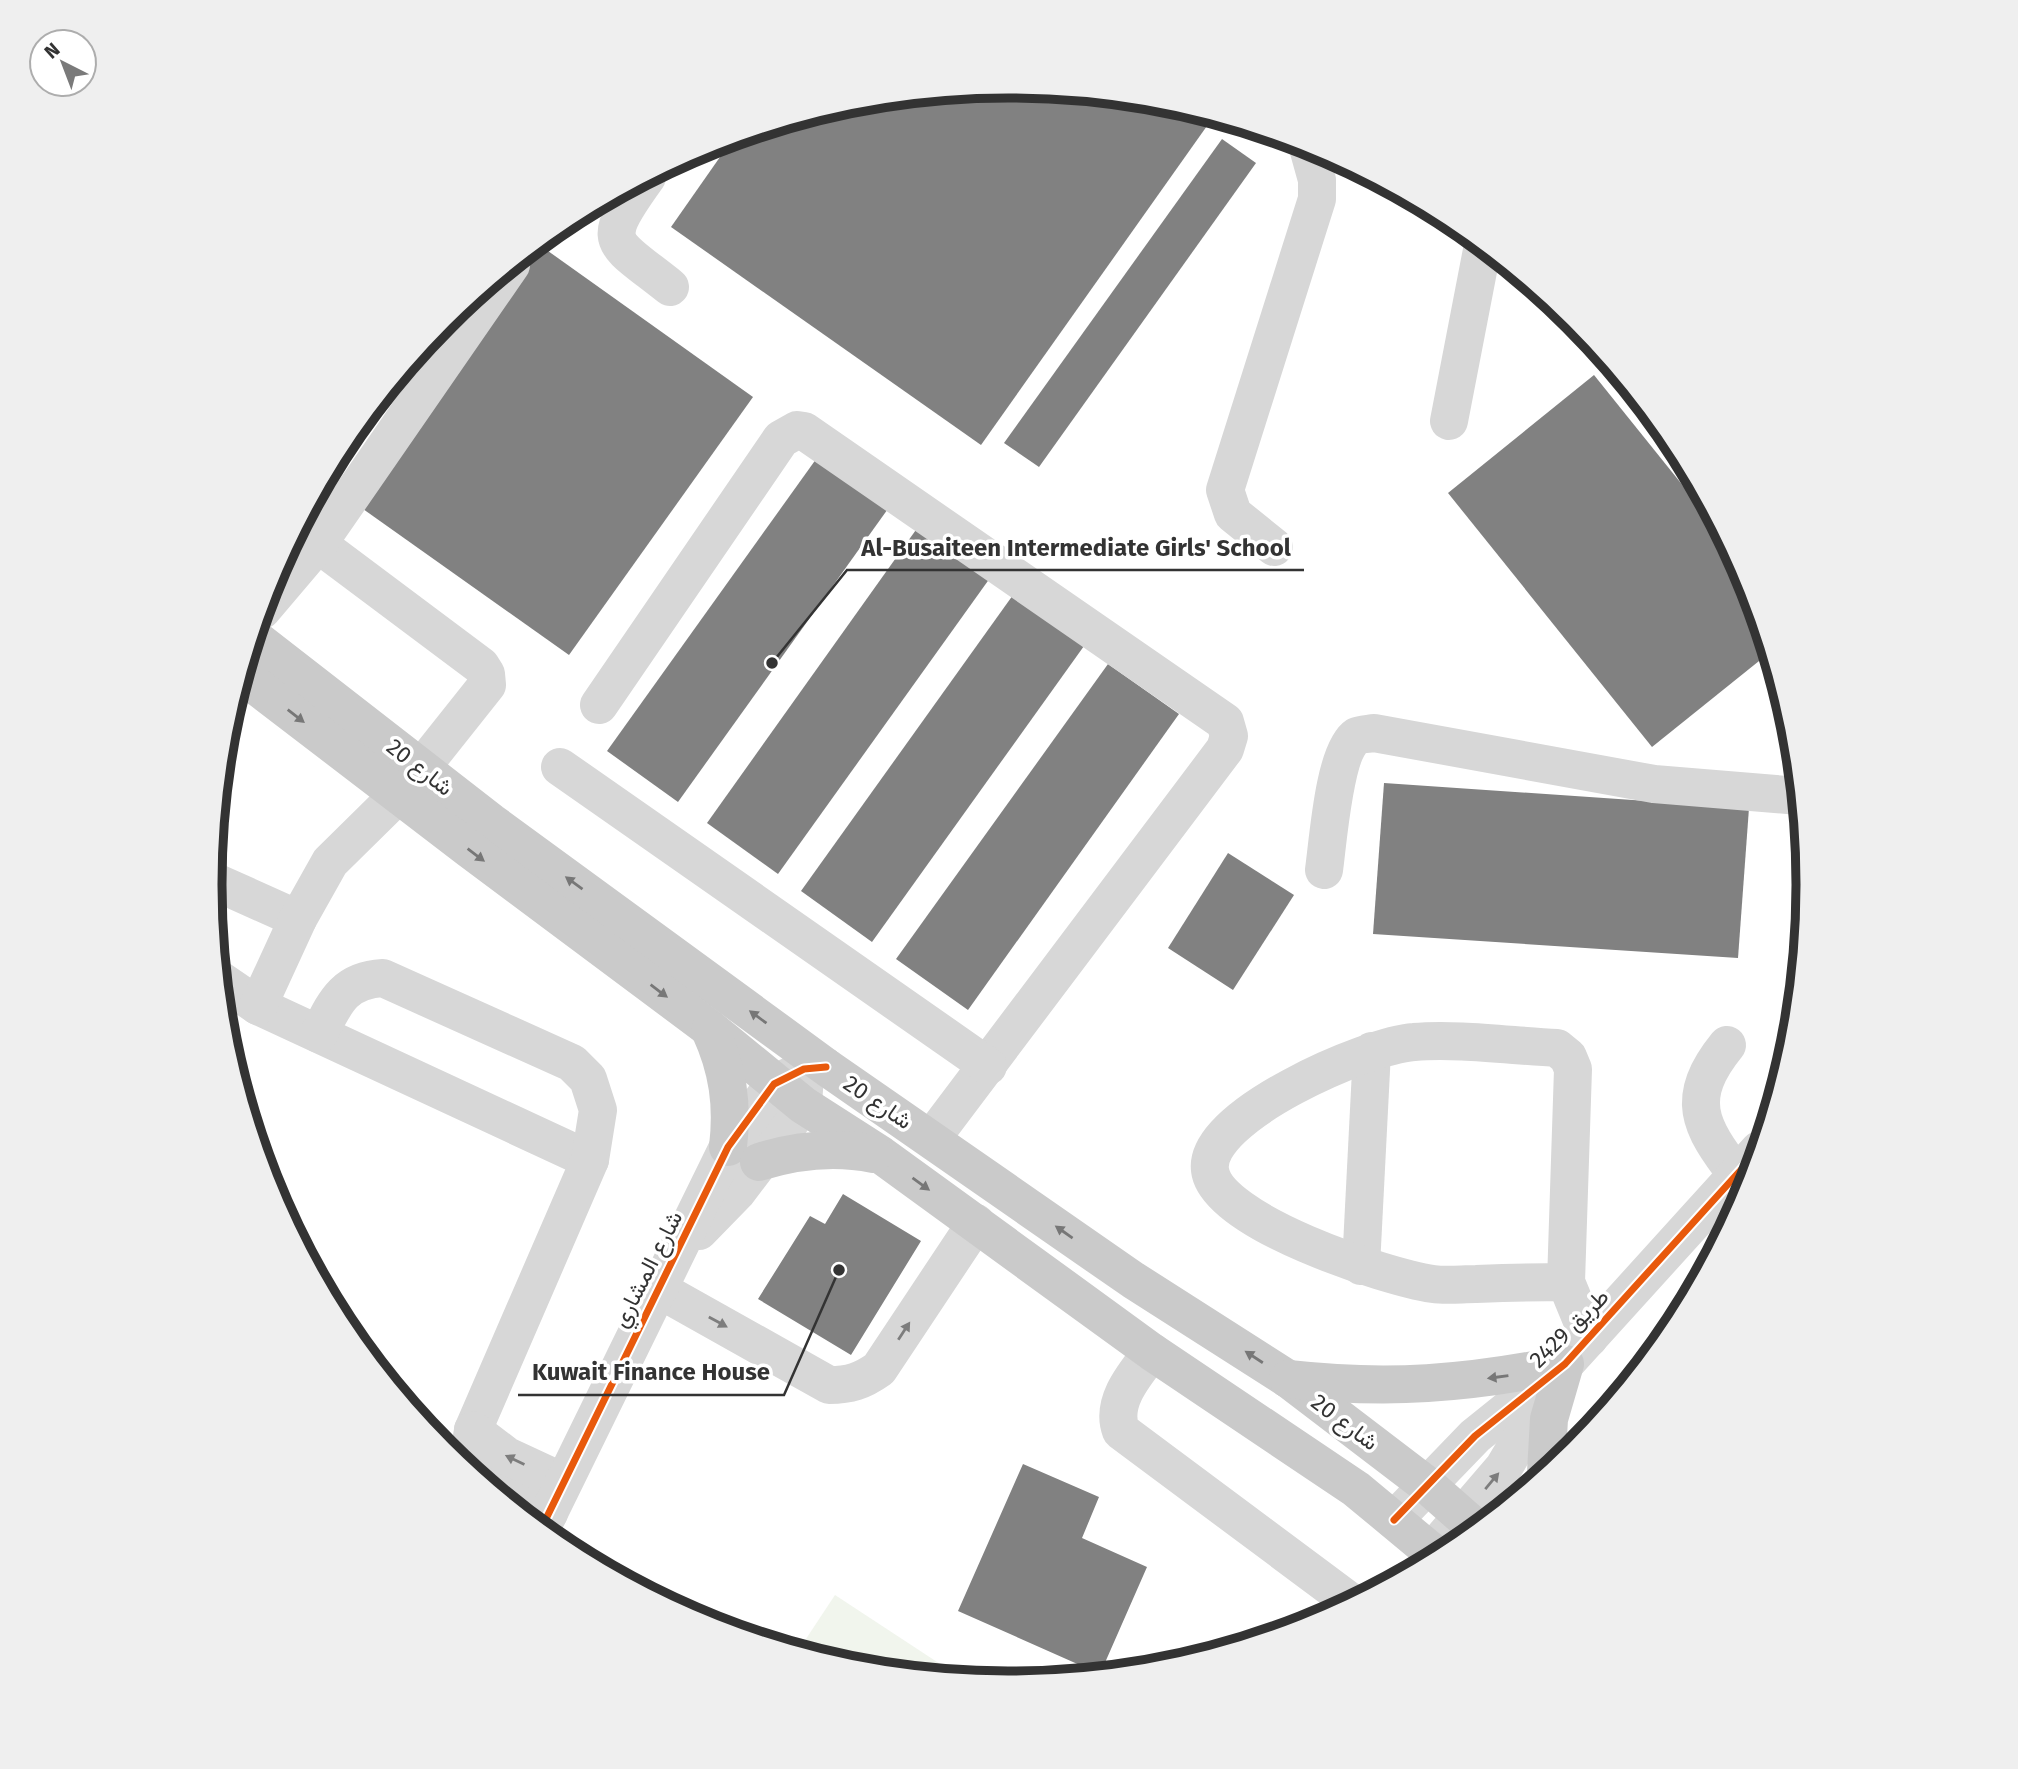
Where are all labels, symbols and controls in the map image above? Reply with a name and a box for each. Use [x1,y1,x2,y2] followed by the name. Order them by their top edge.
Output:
[28,28,98,98] north arrow
[40,38,64,64] text: N
[847,525,1304,570] callout: Al-Busaiteen Intermediate Girls' School
[860,534,1292,562] text: Al-Busaiteen Intermediate Girls' School
[287,709,305,723] one-way arrow
[380,732,459,803] street label: شارع 20
[467,848,485,862] one-way arrow
[565,876,583,890] one-way arrow
[650,984,668,998] one-way arrow
[749,1010,767,1024] one-way arrow
[837,1069,918,1137] street label: شارع 20
[912,1176,930,1190] one-way arrow
[606,1206,693,1334] street label: شارع المشاري
[1055,1225,1073,1239] one-way arrow
[1524,1283,1615,1374] street label: طريق 2429
[708,1316,727,1328] one-way arrow
[897,1322,910,1341] one-way arrow
[518,1350,784,1395] callout: Kuwait Finance House
[1244,1351,1264,1364] one-way arrow
[532,1358,770,1386] text: Kuwait Finance House
[1487,1372,1509,1383] one-way arrow
[1305,1388,1384,1458] street label: شارع 20
[505,1454,525,1465] one-way arrow
[1484,1472,1499,1489] one-way arrow

